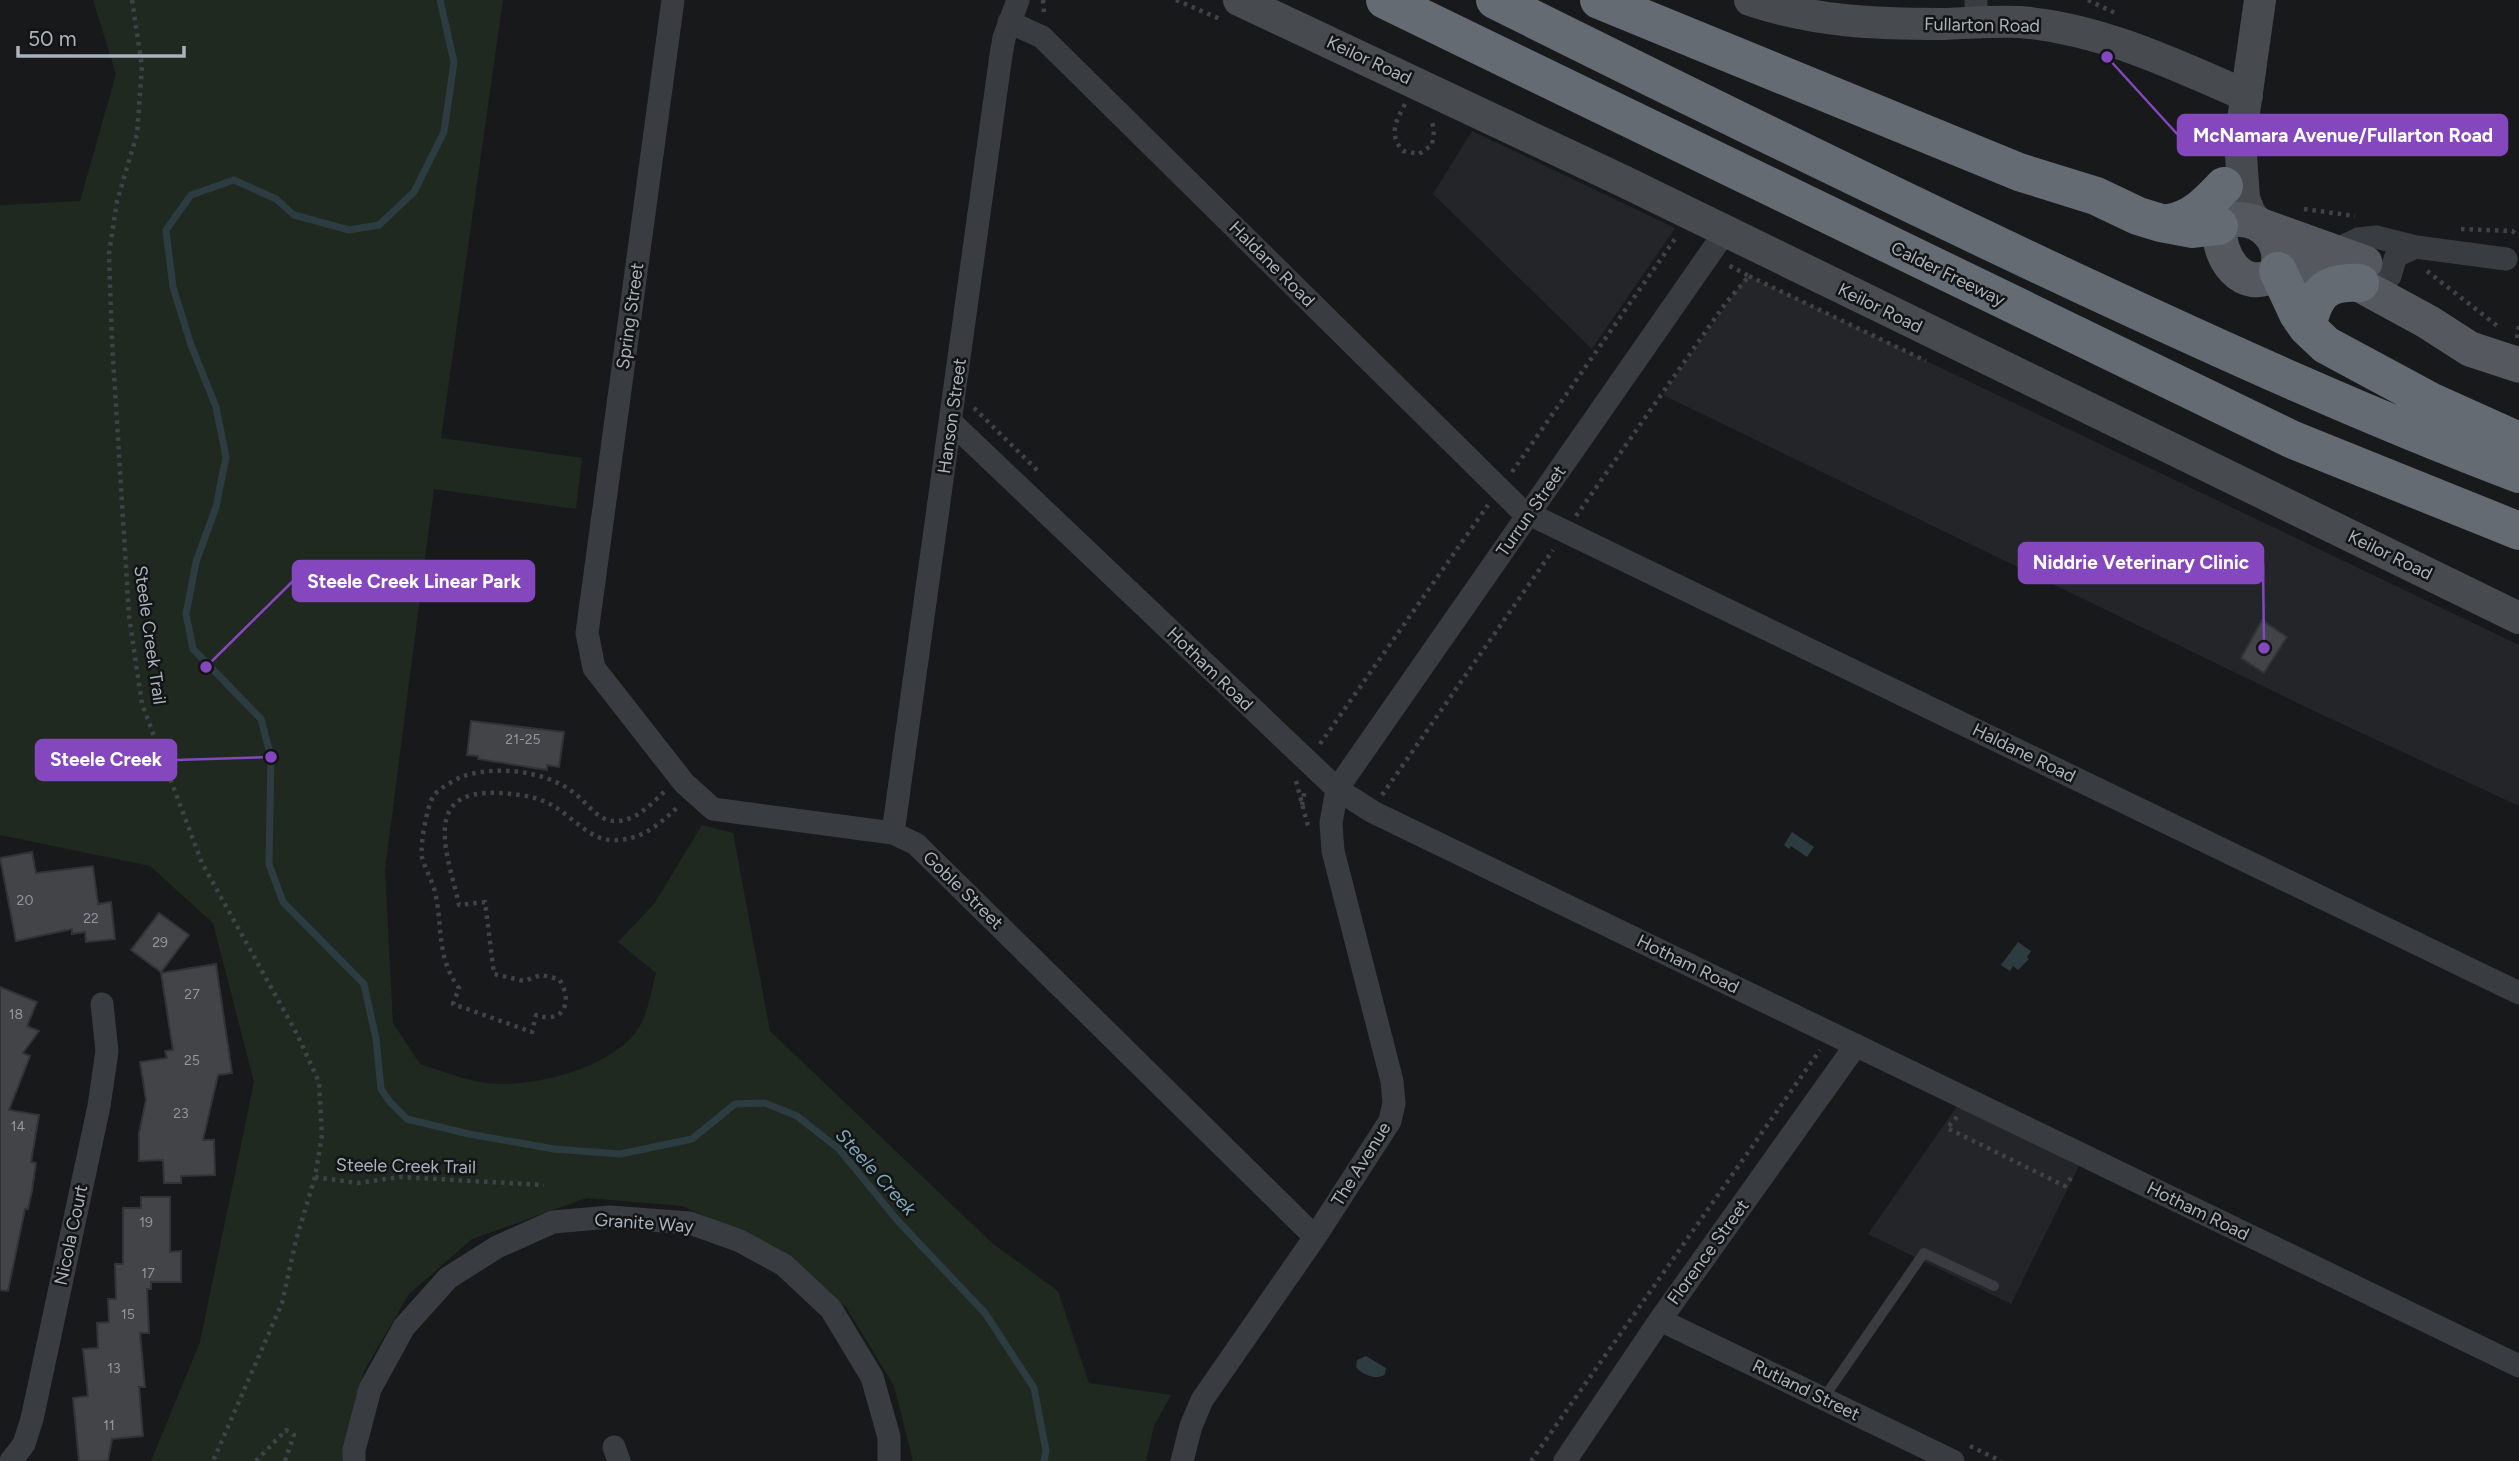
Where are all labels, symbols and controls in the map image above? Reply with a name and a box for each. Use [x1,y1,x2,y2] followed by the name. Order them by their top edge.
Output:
[1924,13,2040,37] street label: Fullarton Road
[18,14,184,58] scale bar
[28,26,77,51] text: 50 m
[1323,31,1415,89] street label: Keilor Road
[2178,115,2507,155] callout: McNamara Avenue/Fullarton Road
[2193,124,2493,147] text: McNamara Avenue/Fullarton Road
[1225,217,1319,311] street label: Haldane Road
[1887,237,2009,311] street label: Calder Freeway
[612,261,648,371] street label: Spring Street
[1834,278,1926,338] street label: Keilor Road
[933,357,971,475] street label: Hanson Street
[1492,461,1571,561] street label: Turrun Street
[2344,525,2436,585] street label: Keilor Road
[2019,543,2263,583] callout: Niddrie Veterinary Clinic
[2033,551,2249,574] text: Niddrie Veterinary Clinic
[293,561,534,601] callout: Steele Creek Linear Park
[129,564,171,706] street label: Steele Creek Trail
[307,570,522,593] text: Steele Creek Linear Park
[1162,622,1258,716] street label: Hotham Road
[1969,719,2079,787] street label: Haldane Road
[505,731,541,748] house number: 21-25
[36,740,176,780] callout: Steele Creek
[50,748,163,771] text: Steele Creek
[918,846,1008,934] street label: Goble Street
[17,892,33,909] house number: 20
[83,910,99,927] house number: 22
[1633,930,1743,998] street label: Hotham Road
[152,934,168,951] house number: 29
[184,986,200,1003] house number: 27
[9,1006,23,1023] house number: 18
[184,1052,200,1069] house number: 25
[173,1105,189,1122] house number: 23
[11,1118,26,1135] house number: 14
[1326,1118,1396,1210] street label: The Avenue
[831,1124,922,1221] water label: Steele Creek
[336,1154,476,1178] street label: Steele Creek Trail
[2143,1177,2253,1245] street label: Hotham Road
[50,1183,92,1287] street label: Nicola Court
[1662,1195,1754,1309] street label: Florence Street
[594,1209,695,1237] street label: Granite Way
[139,1214,153,1231] house number: 19
[141,1265,155,1282] house number: 17
[121,1306,135,1323] house number: 15
[1749,1355,1863,1426] street label: Rutland Street
[107,1360,121,1377] house number: 13
[103,1417,115,1434] house number: 11

